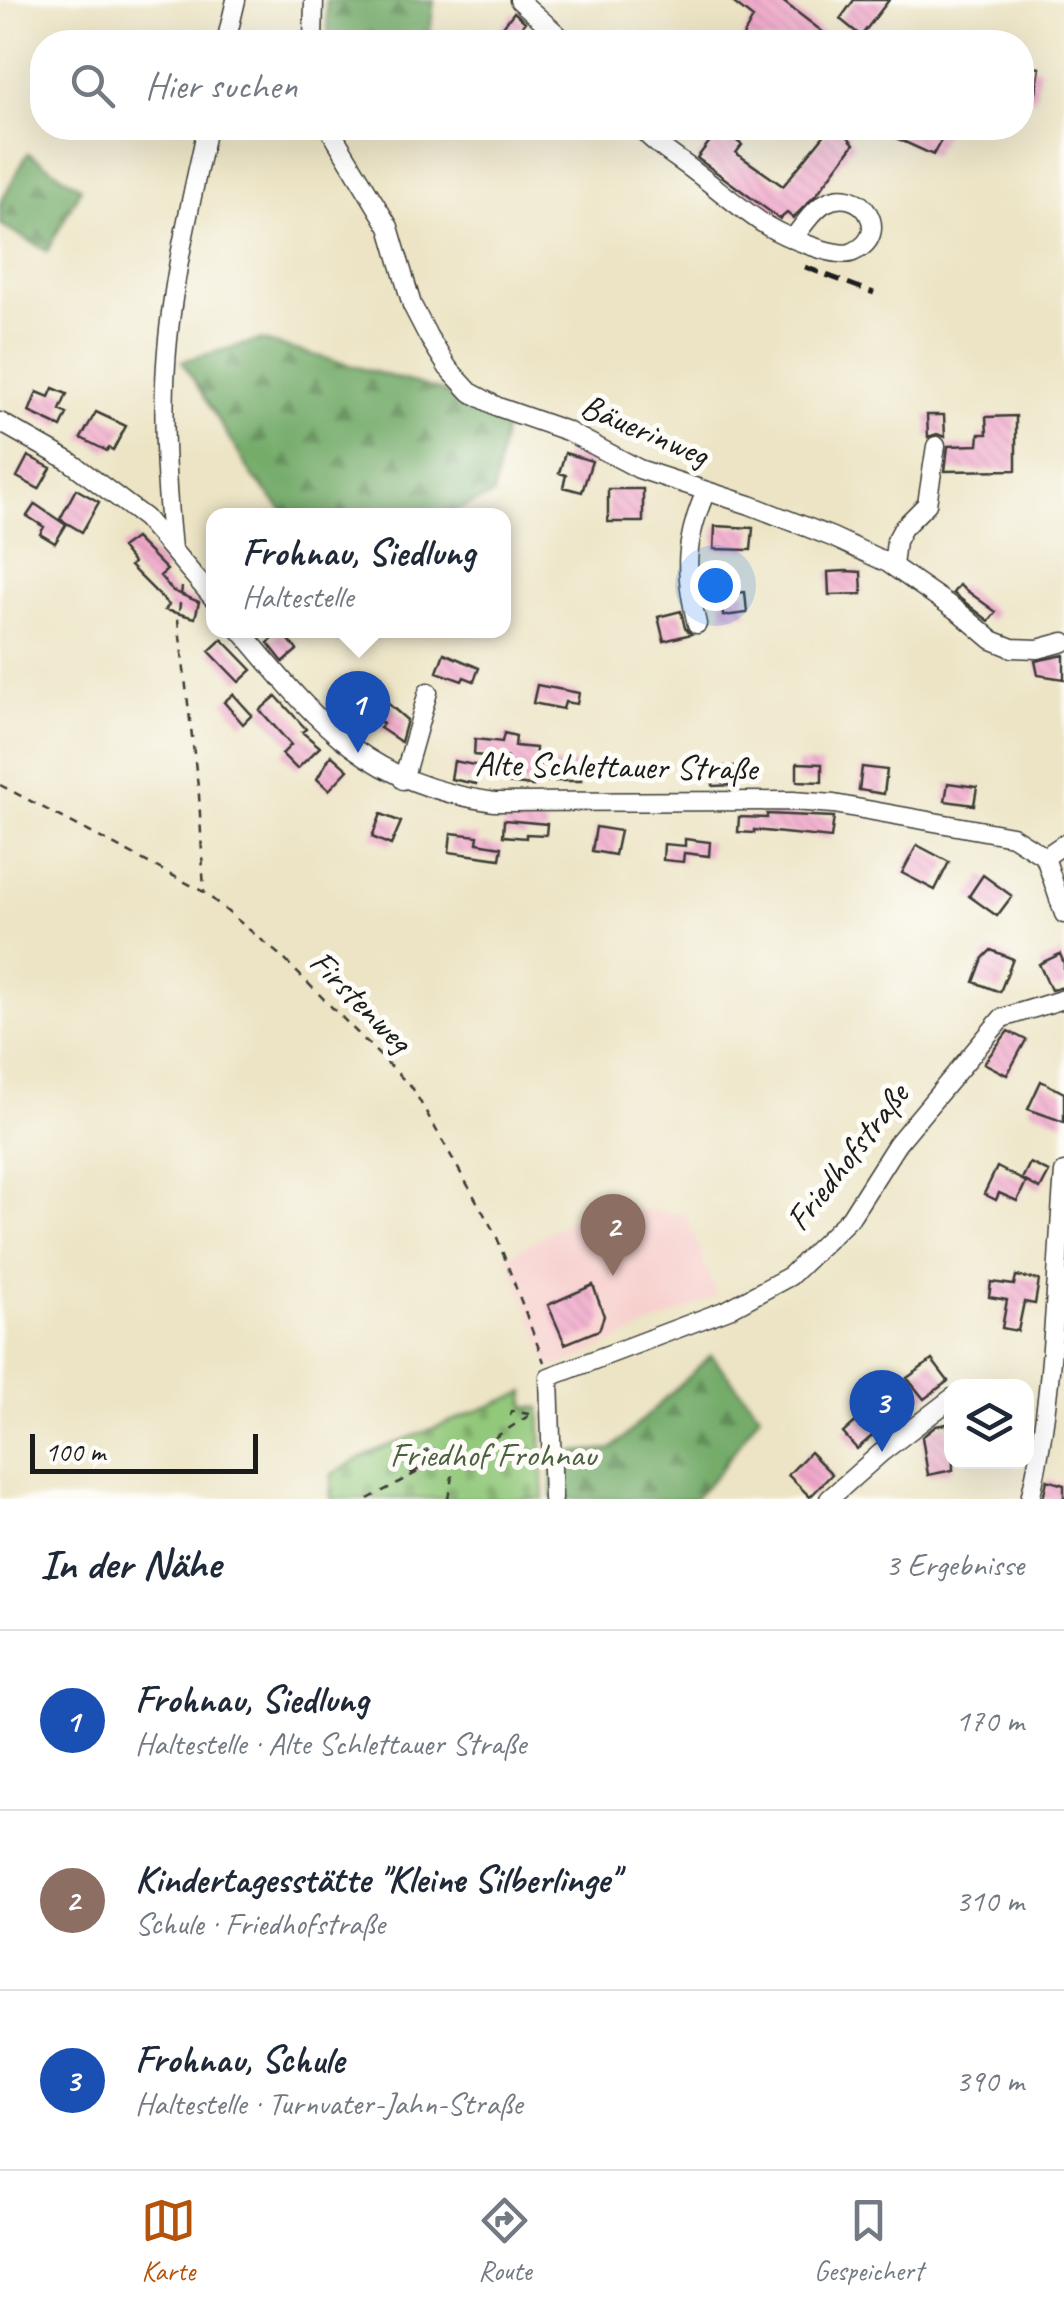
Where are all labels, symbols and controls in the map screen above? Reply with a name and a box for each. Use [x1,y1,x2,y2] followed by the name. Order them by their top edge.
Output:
[30,30,1034,140] search box
[65,58,120,113] icon: search
[145,62,297,109] text: Hier suchen
[574,383,717,478] street label: Bäuerinweg
[206,508,511,638] popup
[242,529,475,576] text: Frohnau, Siedlung
[690,560,741,611] your location
[242,576,353,617] text: Haltestelle
[326,670,390,753] pin: 1
[474,741,760,791] street label: Alte Schlettauer Straße
[300,940,424,1064] street label: Firstenweg
[775,1072,920,1240] street label: Friedhofstraße
[580,1194,646,1276] pin: 2
[850,1370,914,1452] pin: 3
[944,1379,1034,1469] map controls
[944,1379,1034,1469] button: layers
[30,1429,258,1474] scale bar
[390,1432,598,1477] park label: Friedhof Frohnau
[45,1434,105,1469] text: 100 m
[40,1538,221,1591] text: In der Nähe
[885,1544,1024,1585] text: 3 Ergebnisse
[135,1676,368,1723] text: Frohnau, Siedlung
[65,1700,80,1741] text: 1
[955,1700,1024,1741] text: 170 m
[135,1723,526,1764] text: Haltestelle · Alte Schlettauer Straße
[135,1856,618,1903] text: Kindertagesstätte "Kleine Silberlinge"
[65,1880,80,1921] text: 2
[955,1880,1024,1921] text: 310 m
[135,1903,385,1944] text: Schule · Friedhofstraße
[135,2036,344,2083] text: Frohnau, Schule
[65,2060,80,2101] text: 3
[955,2060,1024,2101] text: 390 m
[135,2083,522,2124] text: Haltestelle · Turnvater-Jahn-Straße
[141,2193,196,2288] tab: Karte
[477,2193,532,2288] tab: Route
[814,2193,923,2288] tab: Gespeichert

